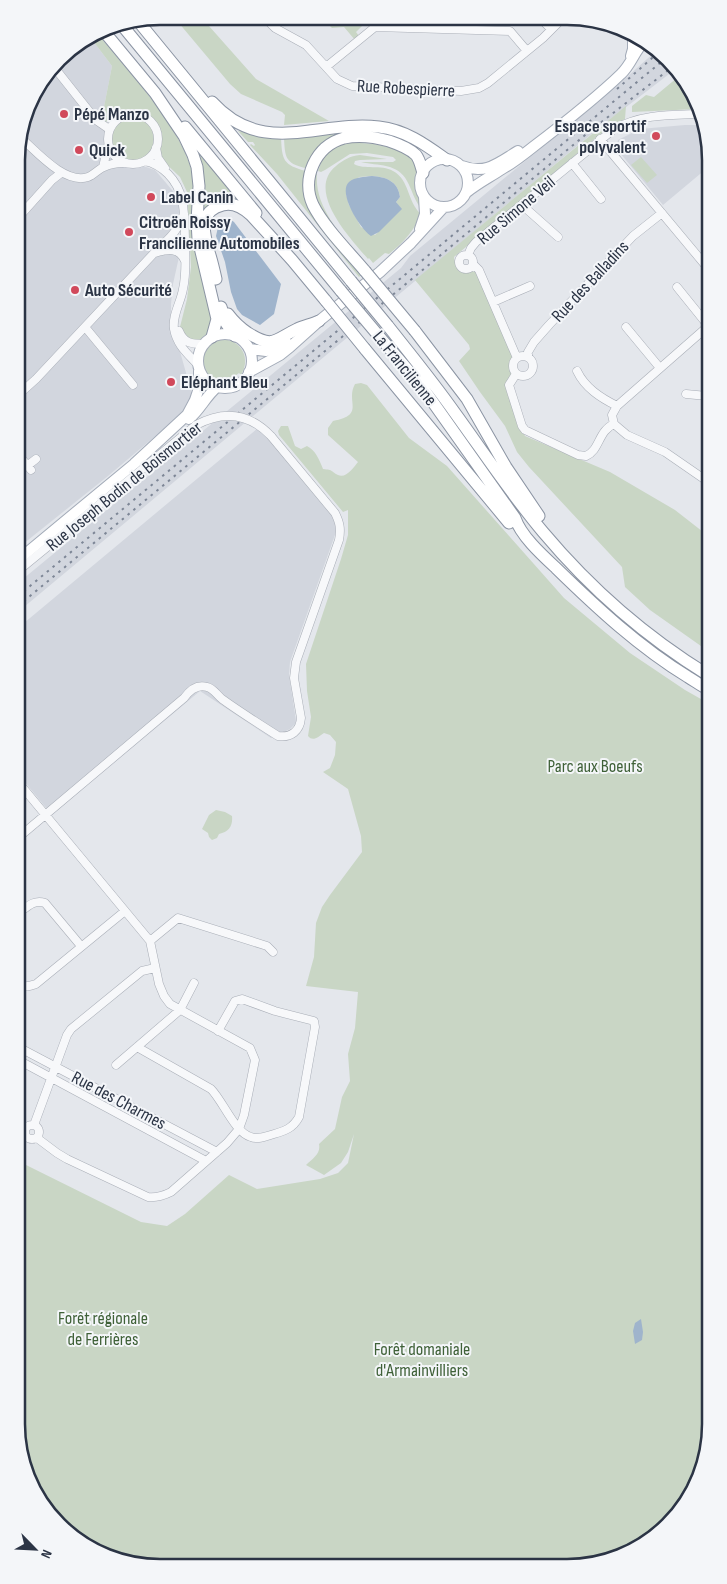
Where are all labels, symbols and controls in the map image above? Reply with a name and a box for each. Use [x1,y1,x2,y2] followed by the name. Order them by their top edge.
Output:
[356,75,455,102] street label: Rue Robespierre
[74,104,150,125] place label: Pépé Manzo
[58,108,70,120] marker: Pépé Manzo
[554,116,646,158] place label: Espace sportif polyvalent
[650,130,662,142] marker: Espace sportif polyvalent
[89,140,125,161] place label: Quick
[73,144,85,156] marker: Quick
[473,172,560,249] street label: Rue Simone Veil
[161,187,234,208] place label: Label Canin
[145,191,157,203] marker: Label Canin
[139,212,300,254] place label: Citroën Roissy Francilienne Automobiles
[123,226,135,238] marker: Citroën Roissy Francilienne Automobiles
[547,236,633,326] street label: Rue des Balladins
[84,280,172,301] place label: Auto Sécurité
[69,284,81,296] marker: Auto Sécurité
[368,327,441,410] street label: La Francilienne
[181,372,268,393] place label: Eléphant Bleu
[165,376,177,388] marker: Eléphant Bleu
[42,417,206,556] street label: Rue Joseph Bodin de Boismortier
[547,756,643,777] park label: Parc aux Boeufs
[68,1067,170,1134] street label: Rue des Charmes
[58,1308,148,1350] park label: Forêt régionale de Ferrières
[374,1339,470,1381] park label: Forêt domaniale d'Armainvilliers
[10,1524,60,1574] north arrow
[37,1547,56,1561] text: N

